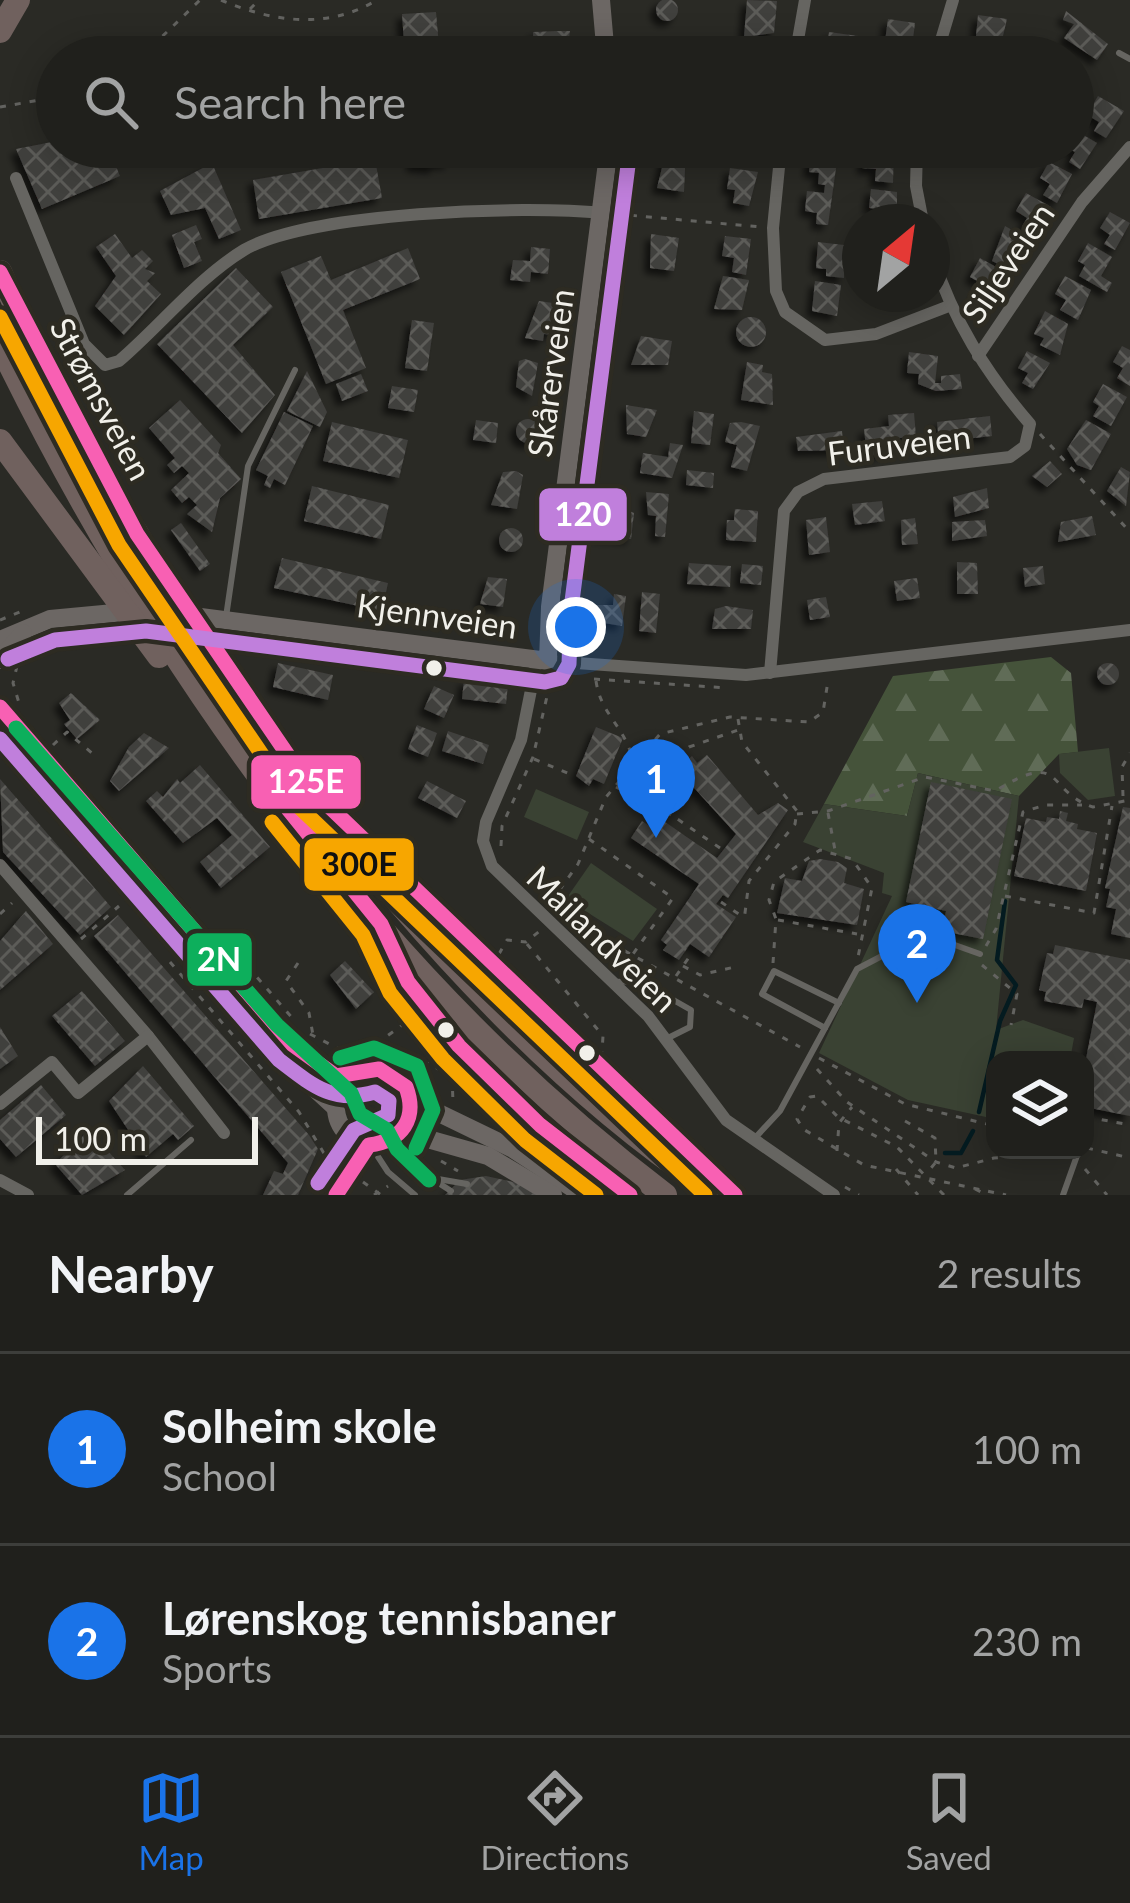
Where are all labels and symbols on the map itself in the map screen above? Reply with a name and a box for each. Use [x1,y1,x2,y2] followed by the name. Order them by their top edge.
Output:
[953,195,1062,330] street label: Siljeveien
[842,204,950,312] north arrow
[518,286,582,459] street label: Skårerveien
[42,311,161,486] street label: Strømsveien
[825,415,973,473] street label: Furuveien
[537,486,629,543] line badge: 120
[554,493,612,533] text: 120
[354,584,520,646] street label: Kjennveien
[546,597,606,657] your location
[423,657,445,679] unlabelled marker
[617,739,695,838] pin: 1
[249,753,363,811] line badge: 125E
[268,760,344,800] text: 125E
[302,836,416,893] line badge: 300E
[321,843,397,883] text: 300E
[519,857,686,1020] street label: Mailandveien
[878,904,956,1003] pin: 2
[185,931,254,988] line badge: 2N
[197,938,241,978] text: 2N
[435,1019,457,1041] unlabelled marker
[576,1042,598,1064] unlabelled marker
[36,1111,258,1164] scale bar

